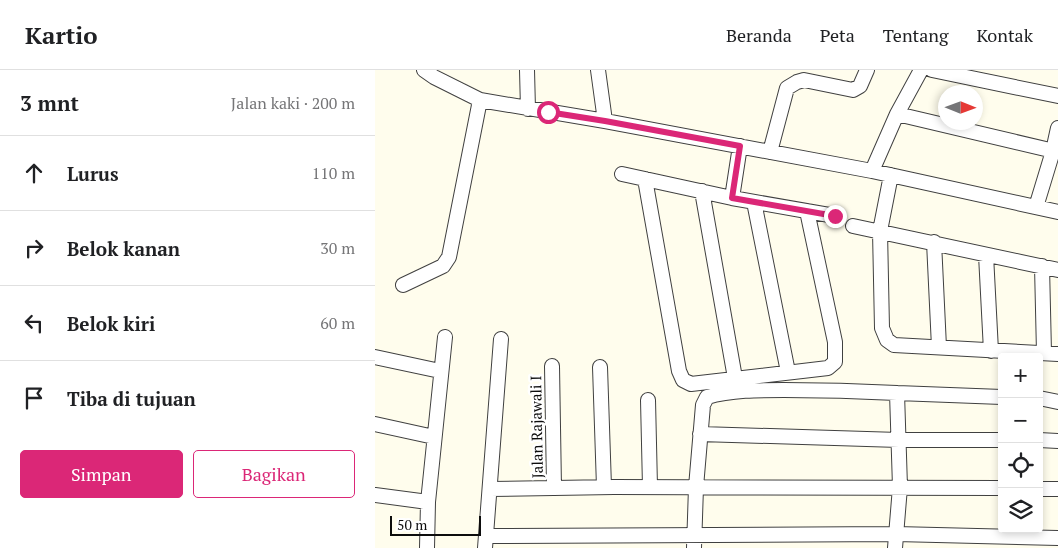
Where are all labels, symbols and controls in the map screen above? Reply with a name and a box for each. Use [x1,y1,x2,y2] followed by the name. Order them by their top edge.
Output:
[25,19,98,51] text: Kartio
[726,23,792,47] text: Beranda
[820,23,855,47] text: Peta
[883,23,949,47] text: Tentang
[977,23,1033,47] text: Kontak
[938,85,983,130] north arrow
[20,89,79,117] text: 3 mnt
[231,92,355,114] text: Jalan kaki · 200 m
[537,101,560,124] route start
[20,159,48,187] icon: ahead
[67,161,119,186] text: Lurus
[312,162,355,184] text: 110 m
[824,205,847,228] route end
[20,234,48,262] icon: right
[67,236,180,261] text: Belok kanan
[320,237,355,259] text: 30 m
[20,309,48,337] icon: left
[67,311,155,336] text: Belok kiri
[320,312,355,334] text: 60 m
[998,353,1043,533] map controls
[998,353,1043,398] button: +
[525,375,547,479] street label: Jalan Rajawali I
[20,384,48,412] icon: arrive
[67,386,196,411] text: Tiba di tujuan
[998,398,1043,443] button: −
[998,443,1043,488] button: locate
[20,450,183,498] button: Simpan
[193,450,355,498] button: Bagikan
[998,488,1043,533] button: layers
[390,513,481,536] scale bar
[397,515,427,534] text: 50 m

